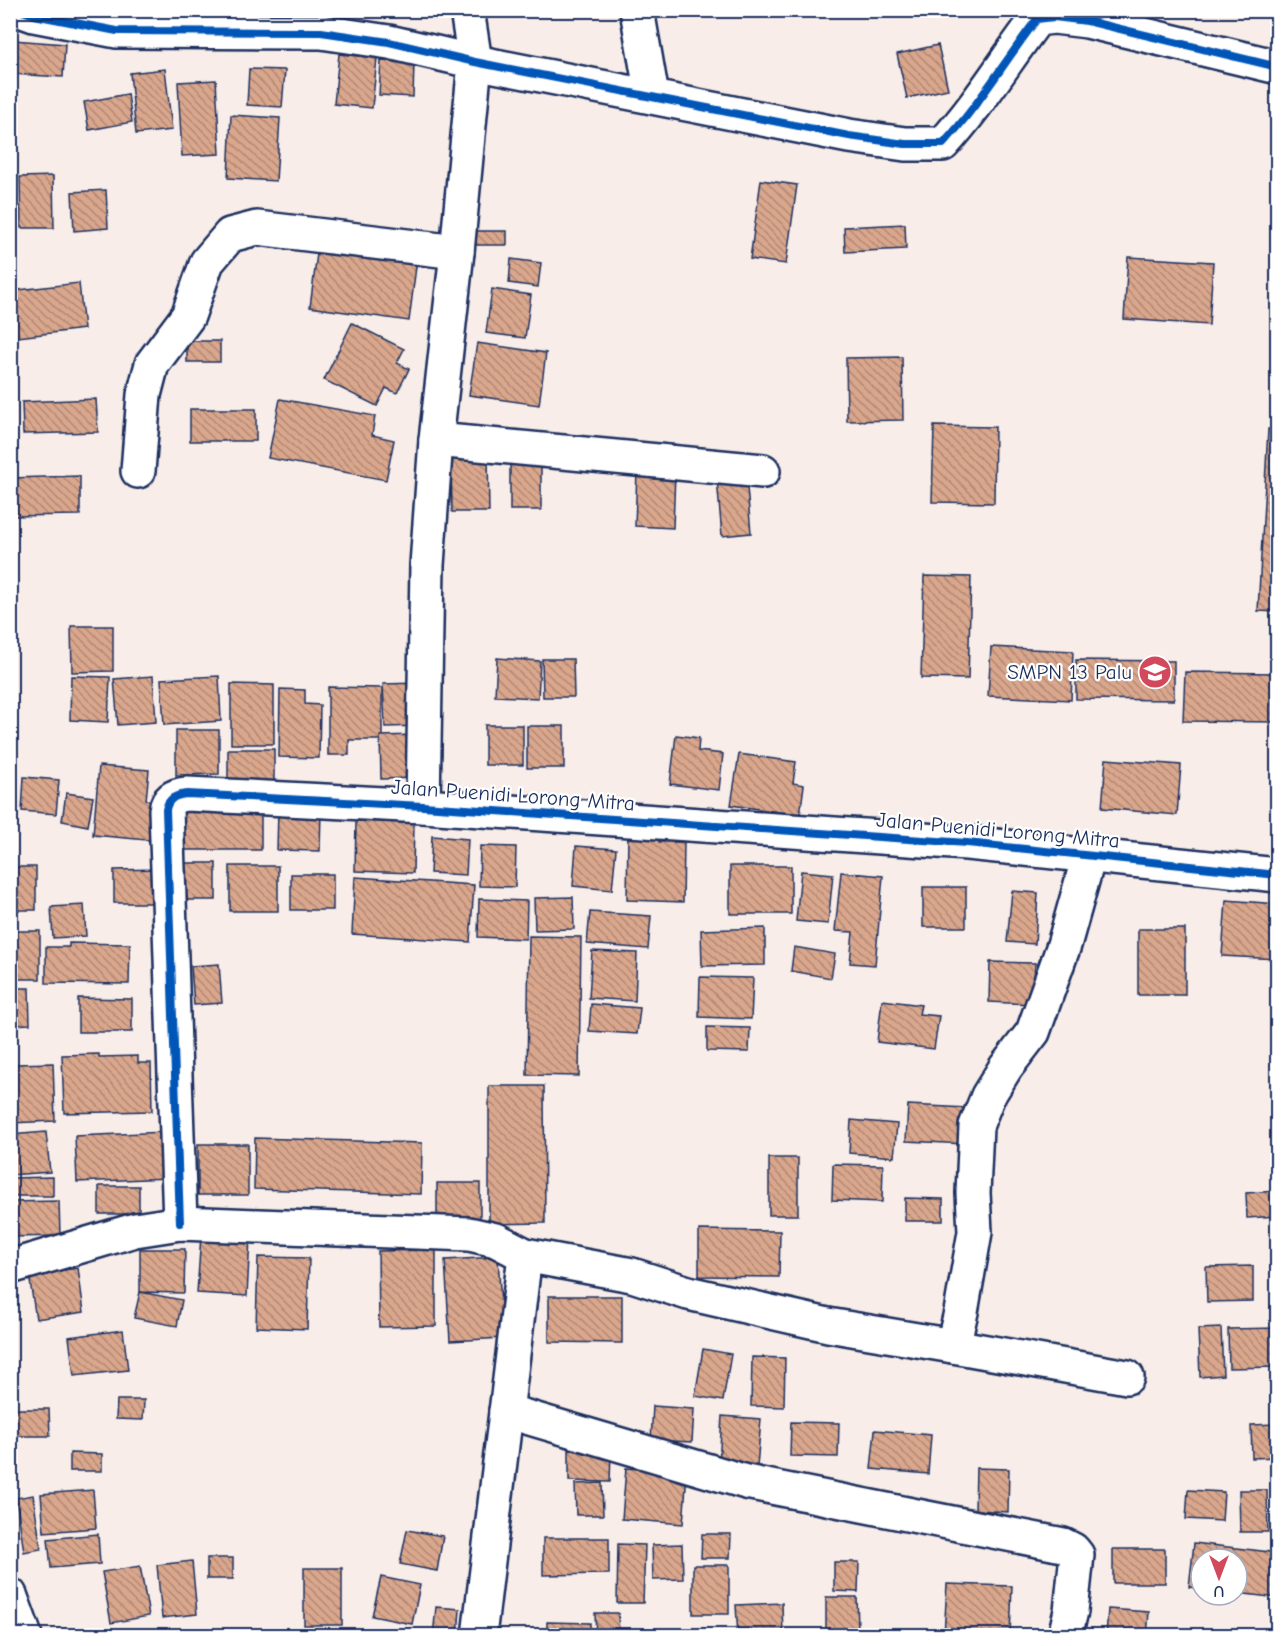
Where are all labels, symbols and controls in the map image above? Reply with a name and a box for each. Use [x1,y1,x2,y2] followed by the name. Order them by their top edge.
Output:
[1137,654,1173,690] school or university icon: SMPN 13 Palu
[1007,660,1132,684] place label: SMPN 13 Palu
[390,775,636,815] street label: Jalan Puenidi Lorong Mitra
[875,807,1121,853] street label: Jalan Puenidi Lorong Mitra
[1189,1547,1249,1607] north arrow
[1214,1582,1224,1600] text: U

